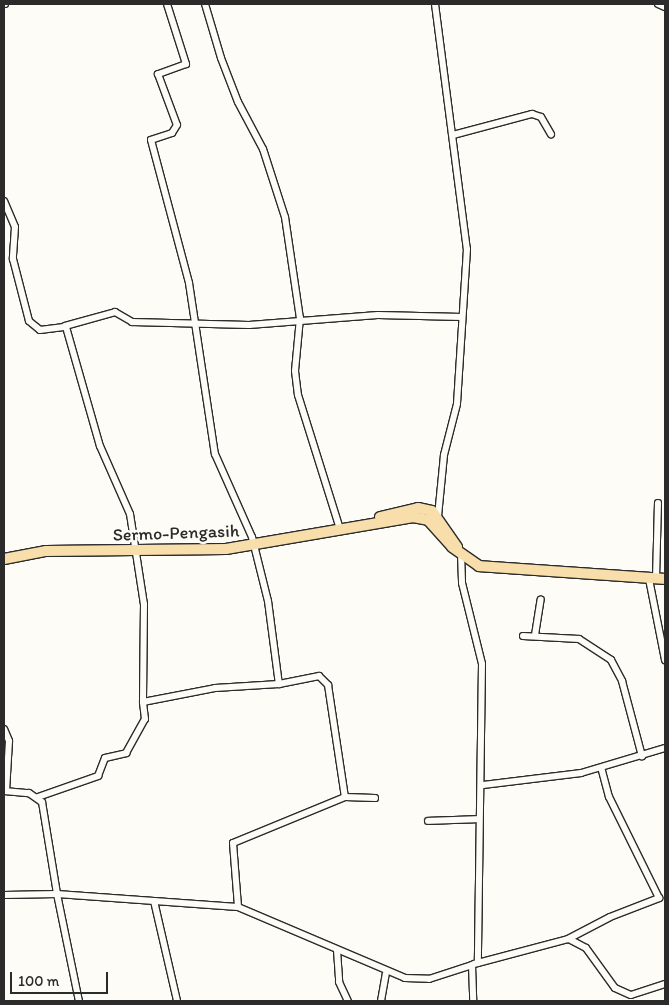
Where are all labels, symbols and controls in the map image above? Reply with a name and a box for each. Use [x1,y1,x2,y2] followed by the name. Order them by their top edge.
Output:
[112,520,240,546] street label: Sermo-Pengasih
[12,962,110,994] scale bar
[18,972,59,990] text: 100 m

